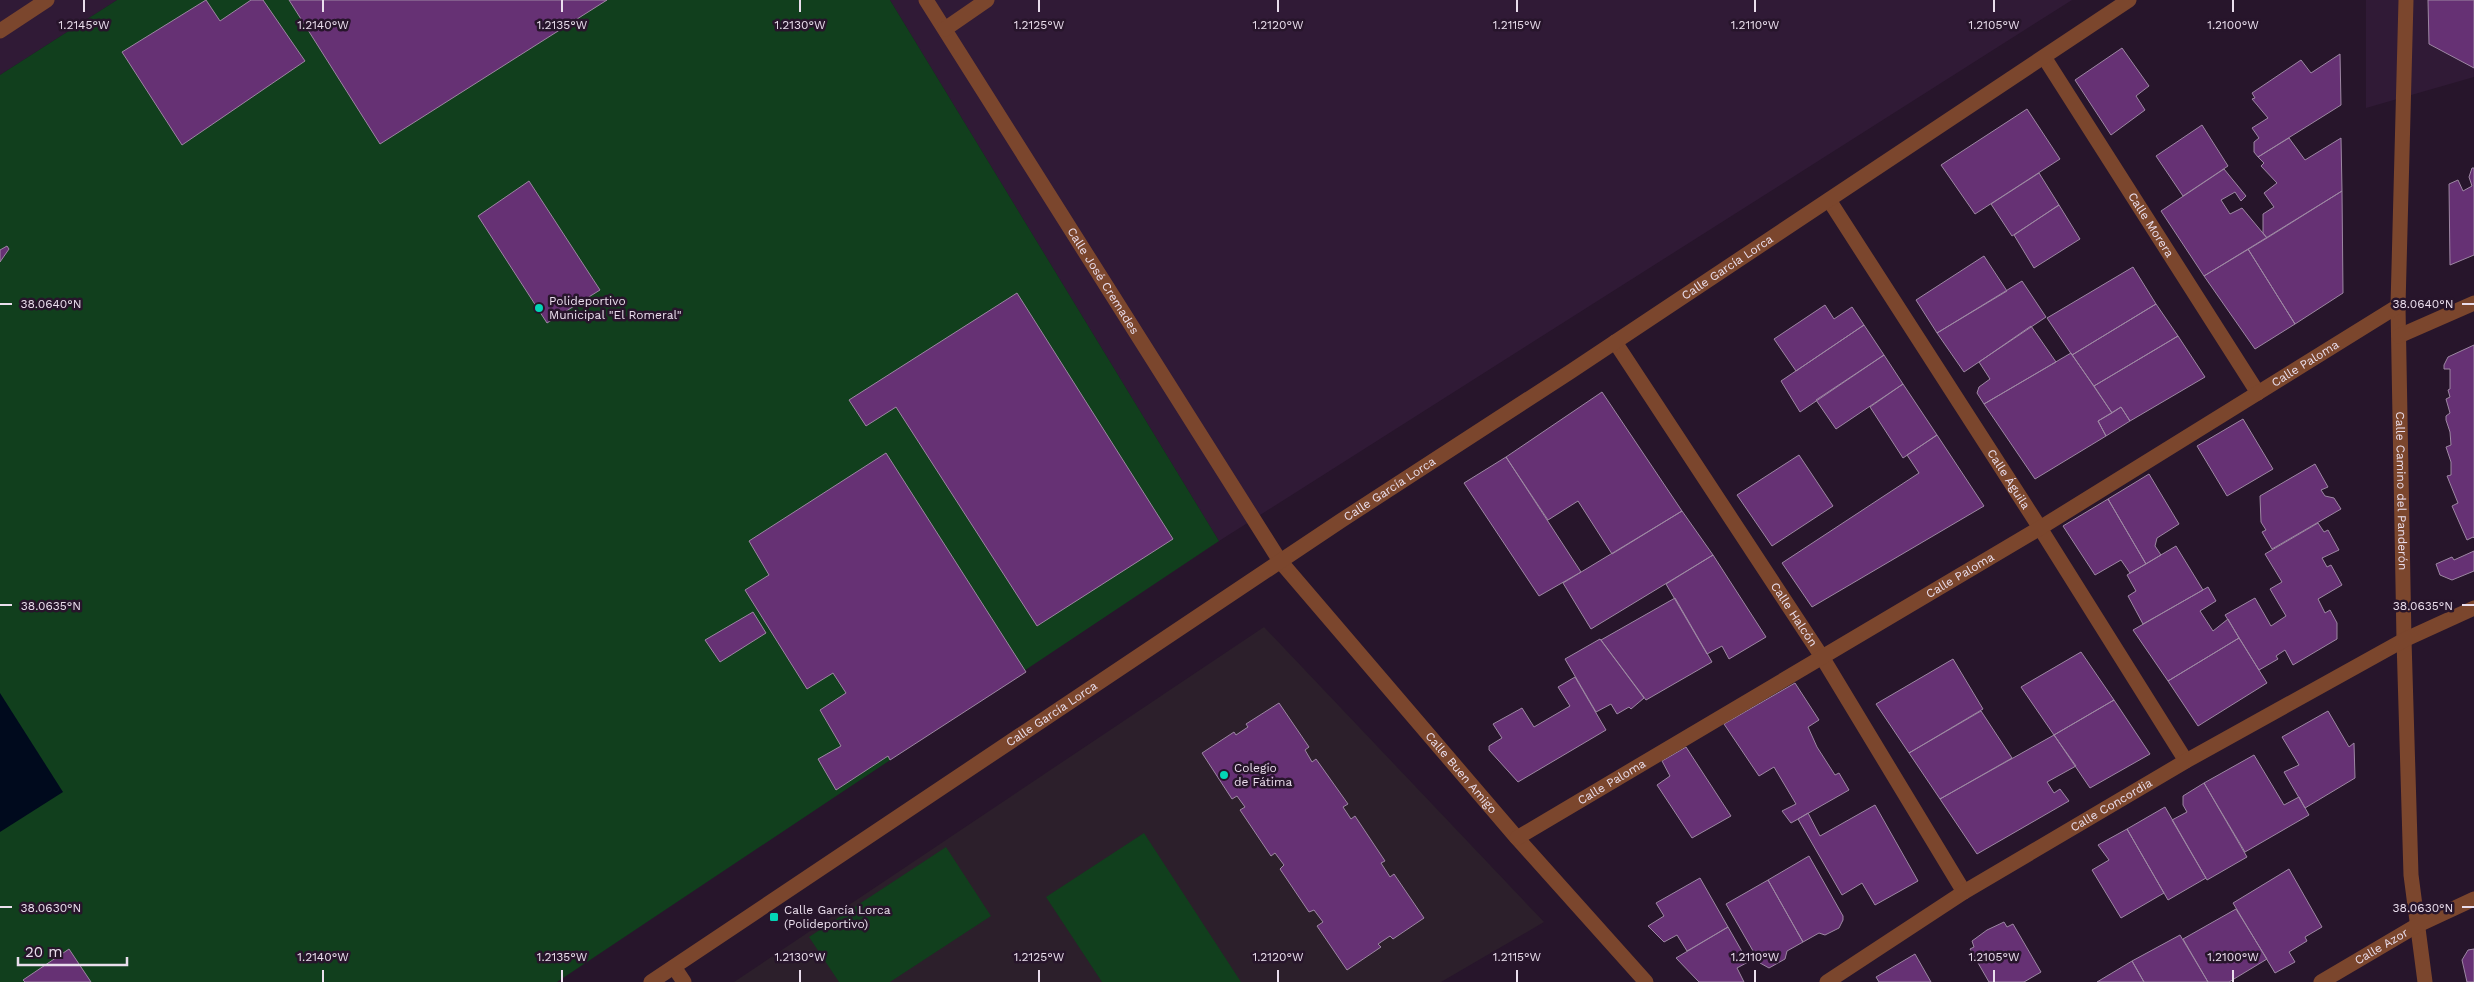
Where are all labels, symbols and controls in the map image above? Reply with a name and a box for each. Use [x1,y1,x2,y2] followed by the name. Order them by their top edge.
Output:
[59,18,110,32] text: 1.2145°W
[297,18,349,32] text: 1.2140°W
[537,18,588,32] text: 1.2135°W
[774,18,826,32] text: 1.2130°W
[1014,18,1065,32] text: 1.2125°W
[1252,18,1304,32] text: 1.2120°W
[1493,18,1542,32] text: 1.2115°W
[1731,18,1780,32] text: 1.2110°W
[1968,18,2020,32] text: 1.2105°W
[2207,18,2259,32] text: 1.2100°W
[2125,190,2177,260] street label: Calle Morera
[1064,225,1142,337] street label: Calle José Cremades
[1679,232,1776,303] street label: Calle García Lorca
[549,294,682,322] place label: Polideportivo Municipal "El Romeral"
[20,297,82,311] text: 38.0640°N
[2392,297,2454,311] text: 38.0640°N
[533,302,545,314] marker: Polideportivo Municipal "El Romeral"
[2269,337,2342,390] street label: Calle Paloma
[2393,411,2410,571] street label: Calle Camino del Panderón
[1984,447,2033,512] street label: Calle Águila
[1341,454,1438,524] street label: Calle García Lorca
[1923,550,1997,601] street label: Calle Paloma
[1768,580,1820,649] street label: Calle Halcón
[21,599,81,613] text: 38.0635°N
[2393,599,2453,613] text: 38.0635°N
[1003,679,1100,750] street label: Calle García Lorca
[1422,729,1500,816] street label: Calle Buen Amigo
[1575,756,1648,807] street label: Calle Paloma
[1234,761,1292,789] place label: Colegio de Fátima
[1218,769,1230,781] marker: Colegio de Fátima
[2068,775,2155,835] street label: Calle Concordia
[21,901,81,915] text: 38.0630°N
[2393,901,2453,915] text: 38.0630°N
[784,903,891,931] place label: Calle García Lorca (Polideportivo)
[768,911,780,923] marker: Calle García Lorca (Polideportivo)
[2352,925,2410,968] street label: Calle Azor
[18,934,126,966] scale bar
[25,943,63,961] text: 20 m
[297,950,349,964] text: 1.2140°W
[537,950,588,964] text: 1.2135°W
[774,950,826,964] text: 1.2130°W
[1014,950,1065,964] text: 1.2125°W
[1252,950,1304,964] text: 1.2120°W
[1493,950,1542,964] text: 1.2115°W
[1731,950,1780,964] text: 1.2110°W
[1968,950,2020,964] text: 1.2105°W
[2207,950,2259,964] text: 1.2100°W

